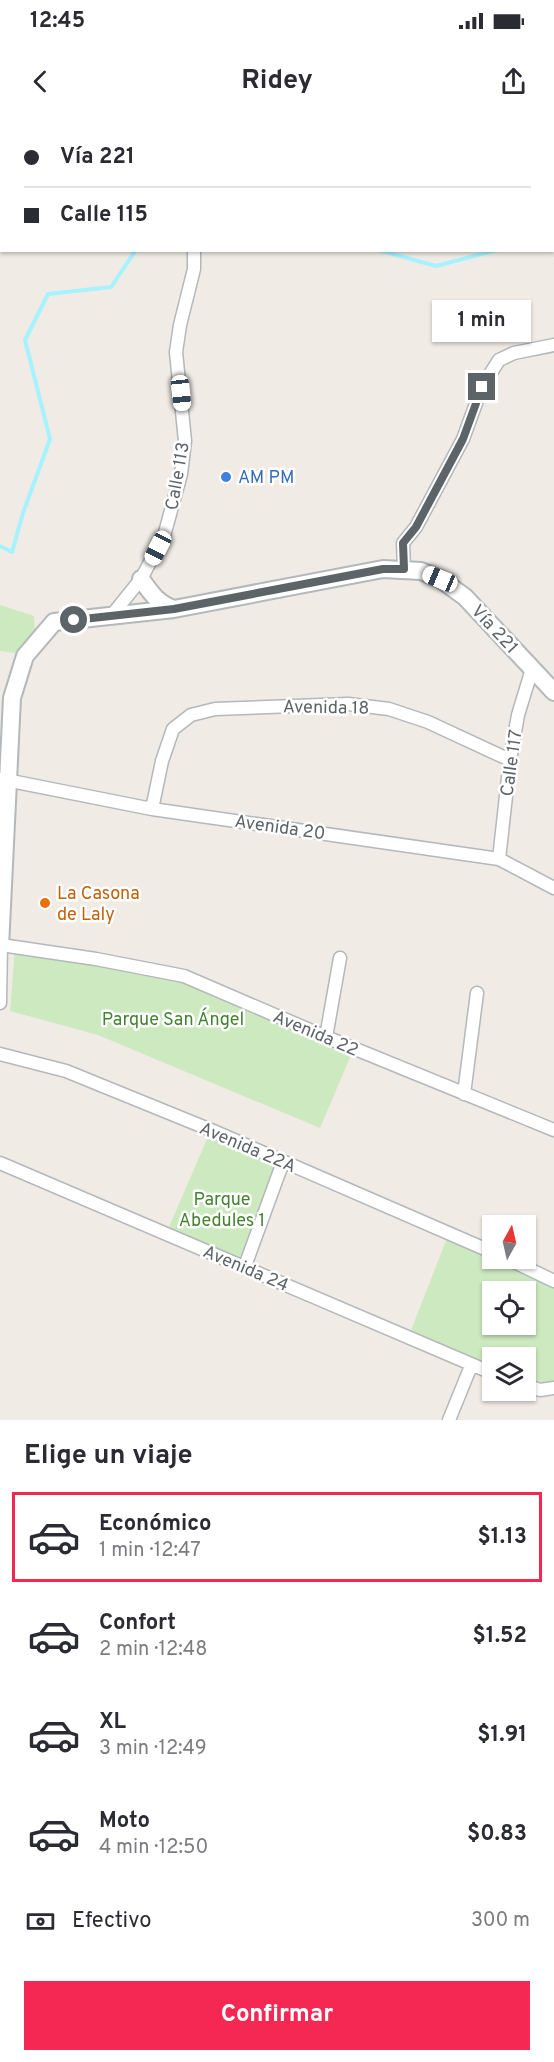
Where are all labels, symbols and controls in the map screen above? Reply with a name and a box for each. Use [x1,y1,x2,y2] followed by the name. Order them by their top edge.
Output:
[30,8,85,35] text: 12:45
[241,64,313,98] text: Ridey
[24,65,57,98] icon: back
[497,65,530,98] icon: share
[60,144,135,171] text: Vía 221
[60,202,148,229] text: Calle 115
[432,300,532,342] callout: 1 min
[457,308,506,334] text: 1 min
[468,373,495,400] route end
[170,374,192,412] car
[161,440,196,512] street label: Calle 113
[238,467,294,490] place label: AM PM
[219,470,233,484] marker: AM PM
[142,528,174,568] car
[420,564,460,594] car
[465,601,522,659] street label: Vía 221
[60,606,87,633] route start
[283,696,369,721] street label: Avenida 18
[496,728,529,798] street label: Calle 117
[233,811,327,846] street label: Avenida 20
[57,883,140,927] place label: La Casona de Laly
[38,896,52,910] marker: La Casona de Laly
[269,1006,362,1063] street label: Avenida 22
[102,1007,244,1032] park label: Parque San Ángel
[195,1118,299,1179] street label: Avenida 22A
[179,1189,265,1233] park label: Parque Abedules 1
[482,1215,536,1269] north arrow
[482,1215,536,1401] map controls
[199,1241,292,1298] street label: Avenida 24
[482,1281,536,1335] button: locate
[482,1347,536,1401] button: layers
[24,1439,193,1473] text: Elige un viaje
[27,1510,81,1564] icon: car
[99,1511,212,1538] text: Económico
[477,1524,527,1551] text: $1.13
[99,1538,201,1564] text: 1 min · 12:47
[27,1609,81,1663] icon: car
[99,1610,176,1637] text: Confort
[473,1623,527,1650] text: $1.52
[99,1637,207,1663] text: 2 min · 12:48
[27,1708,81,1762] icon: car
[99,1709,126,1736] text: XL
[477,1722,527,1749] text: $1.91
[99,1736,207,1762] text: 3 min · 12:49
[27,1807,81,1861] icon: car
[99,1808,150,1835] text: Moto
[467,1821,527,1848] text: $0.83
[99,1835,208,1861] text: 4 min · 12:50
[24,1905,57,1938] icon: cash
[72,1908,152,1935] text: Efectivo
[471,1908,530,1934] text: 300 m
[24,1981,530,2050] button: Confirmar

